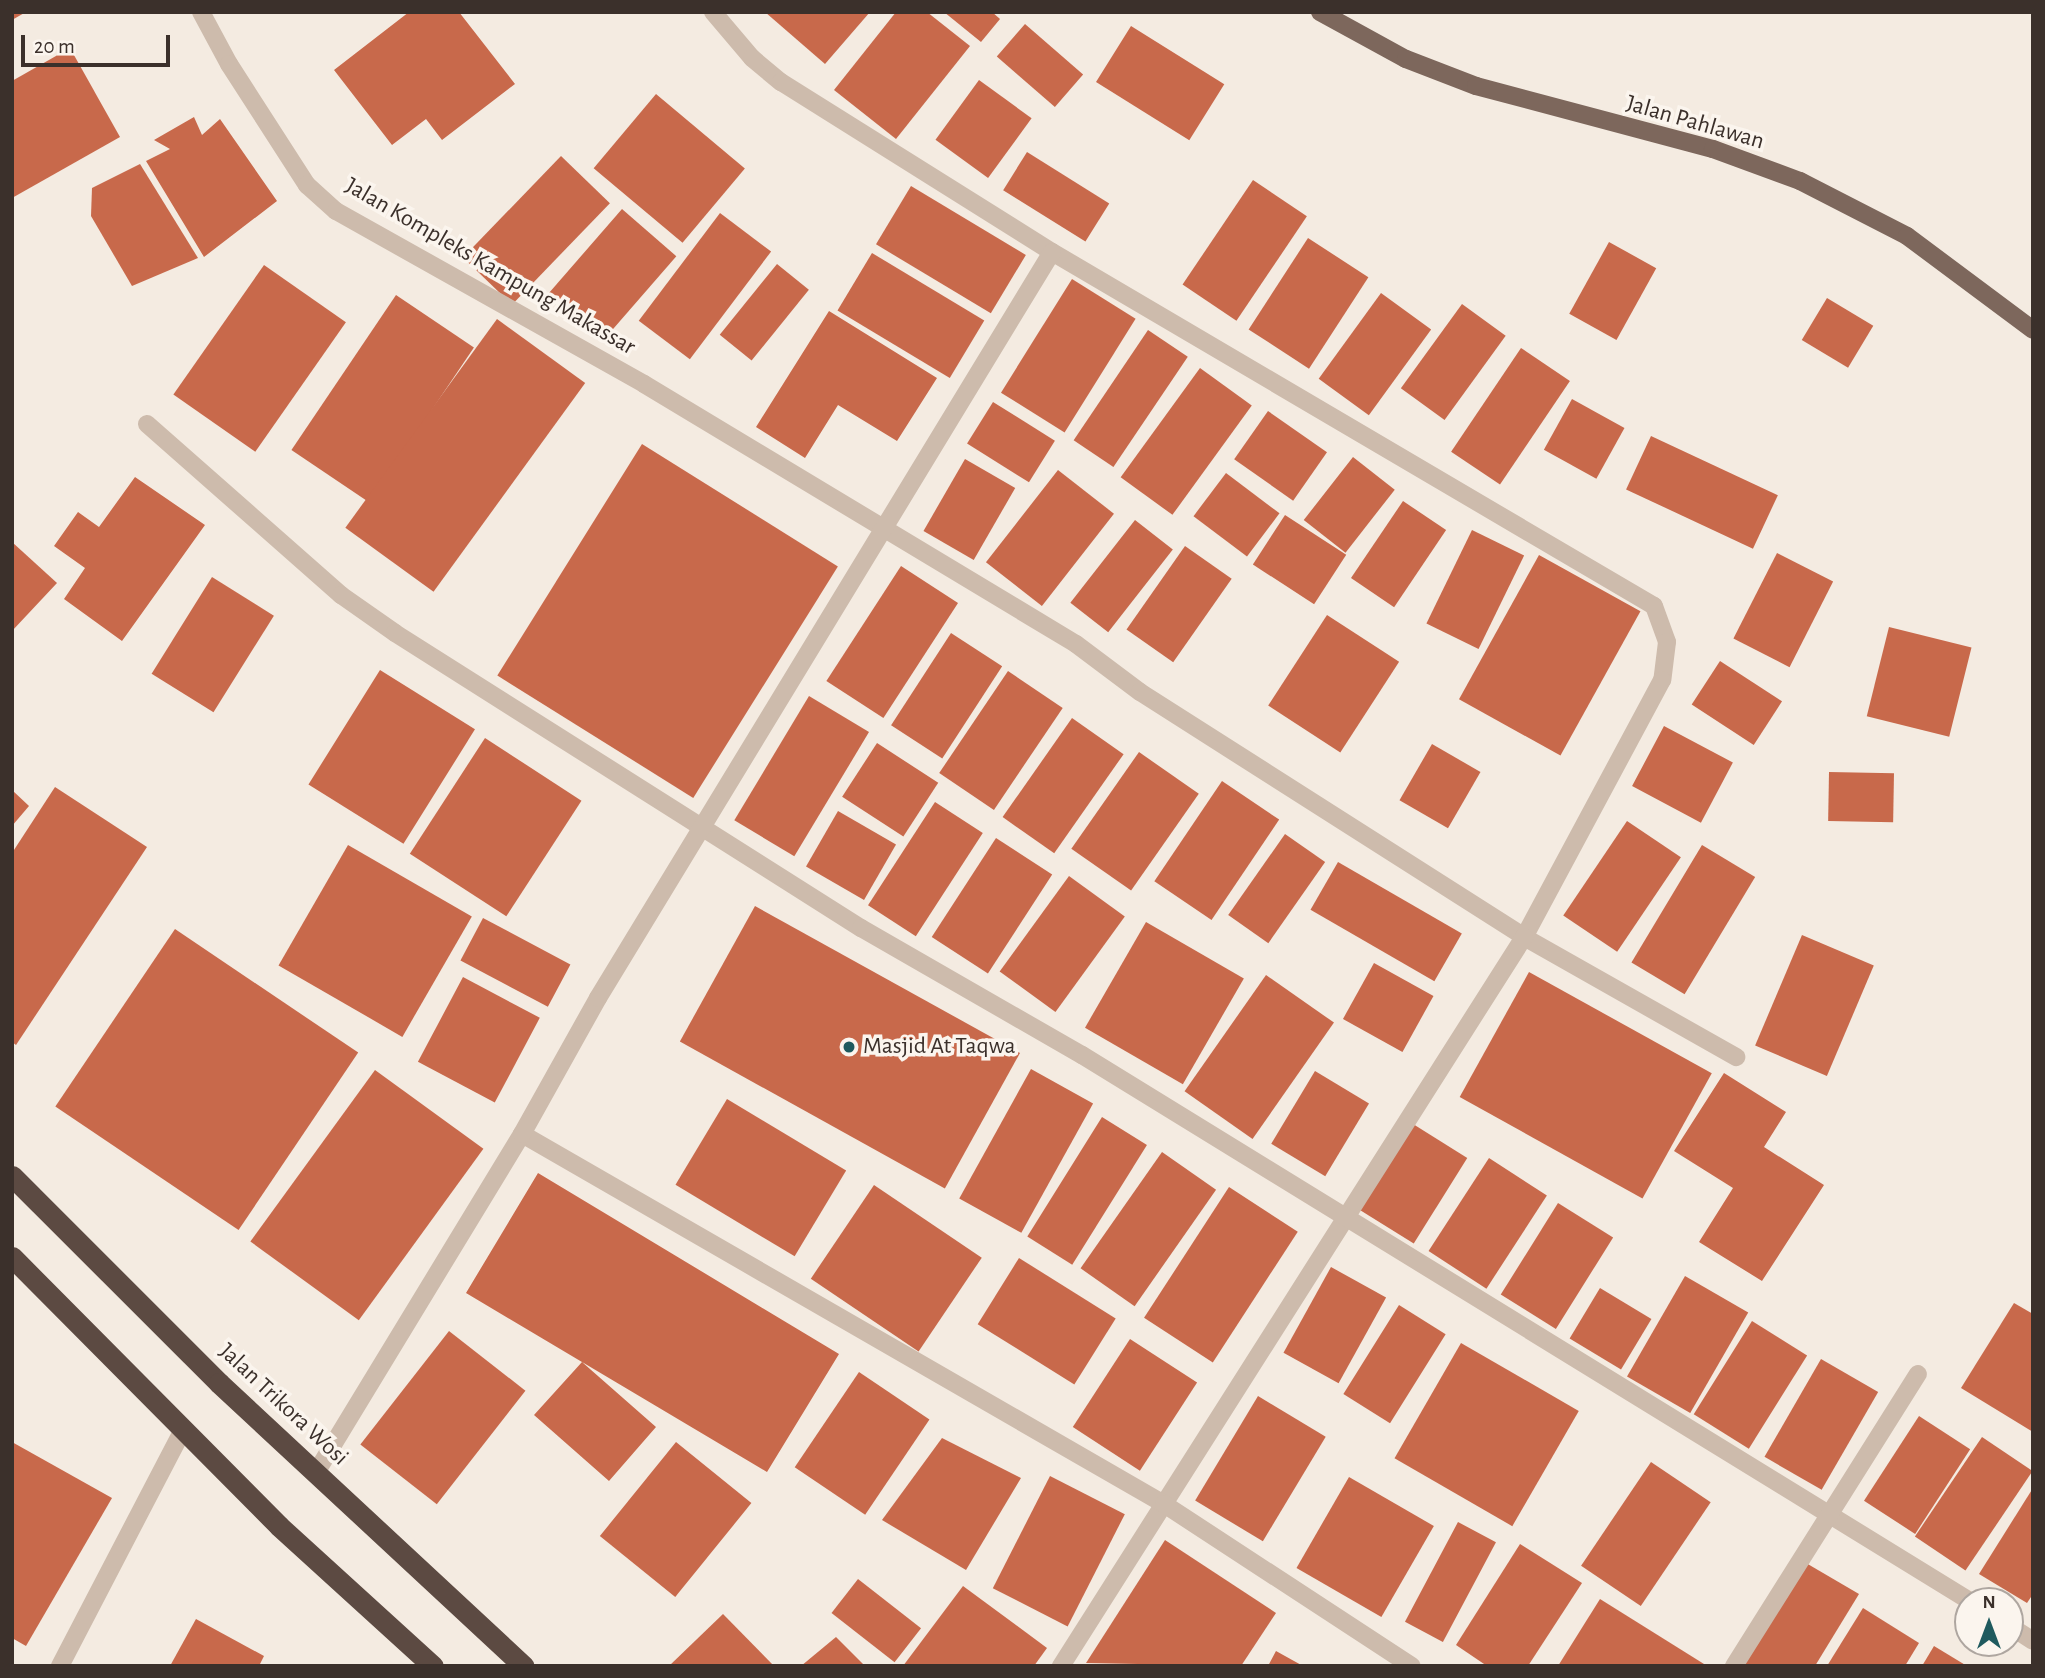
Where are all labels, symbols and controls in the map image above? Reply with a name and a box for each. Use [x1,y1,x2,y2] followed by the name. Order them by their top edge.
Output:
[24,21,173,65] scale bar
[34,36,75,57] text: 20 m
[1623,90,1767,156] street label: Jalan Pahlawan
[340,172,640,362] street label: Jalan Kompleks Kampung Makassar
[863,1033,1016,1061] place label: Masjid At Taqwa
[841,1039,857,1055] marker: Masjid At Taqwa
[212,1338,354,1472] street label: Jalan Trikora Wosi
[1954,1587,2024,1657] north arrow
[1982,1593,1996,1612] text: N

